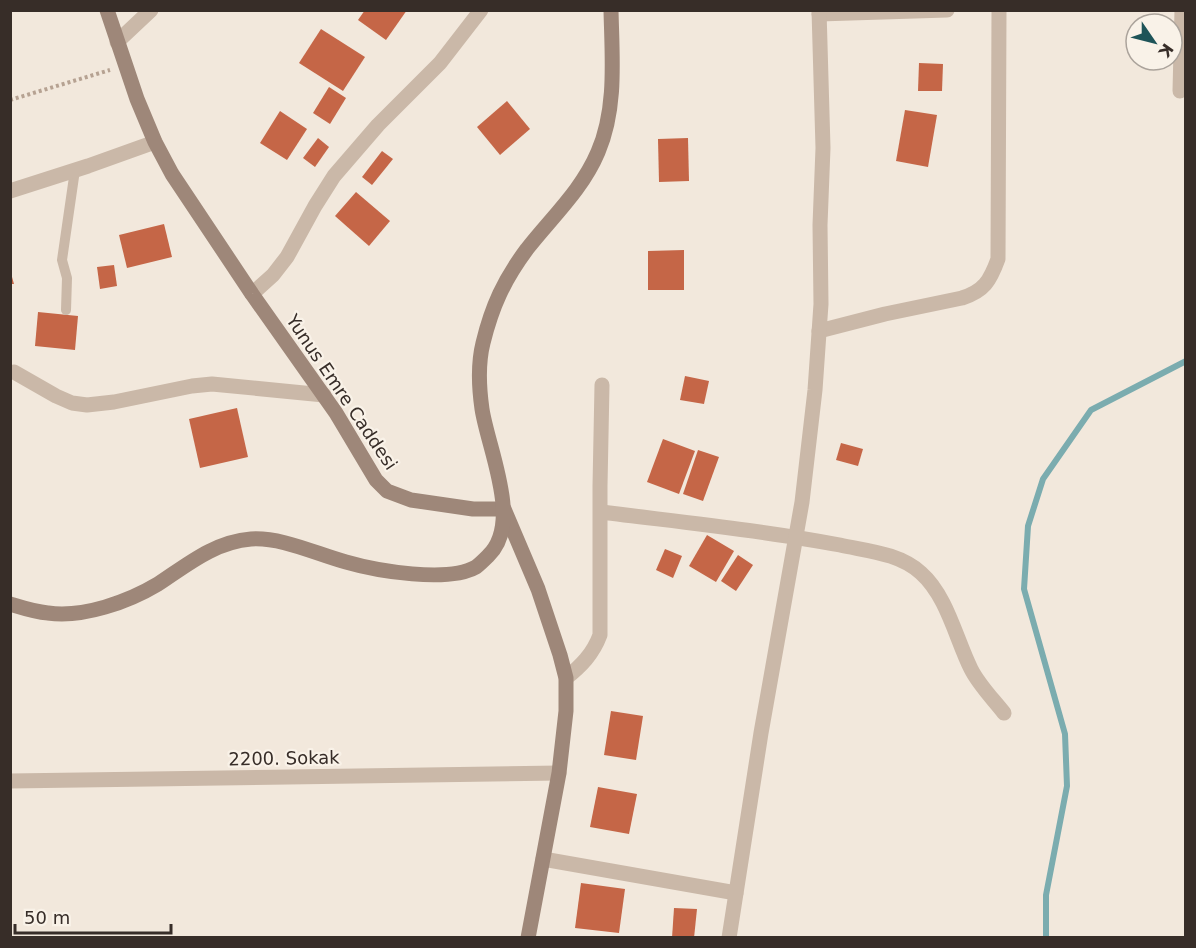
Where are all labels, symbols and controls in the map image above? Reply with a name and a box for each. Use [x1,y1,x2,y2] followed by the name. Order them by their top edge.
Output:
[1124,12,1184,72] north arrow
[1154,40,1177,61] text: K
[282,309,402,474] street label: Yunus Emre Caddesi
[228,747,340,769] street label: 2200. Sokak
[15,897,171,935] scale bar
[24,907,70,928] text: 50 m

